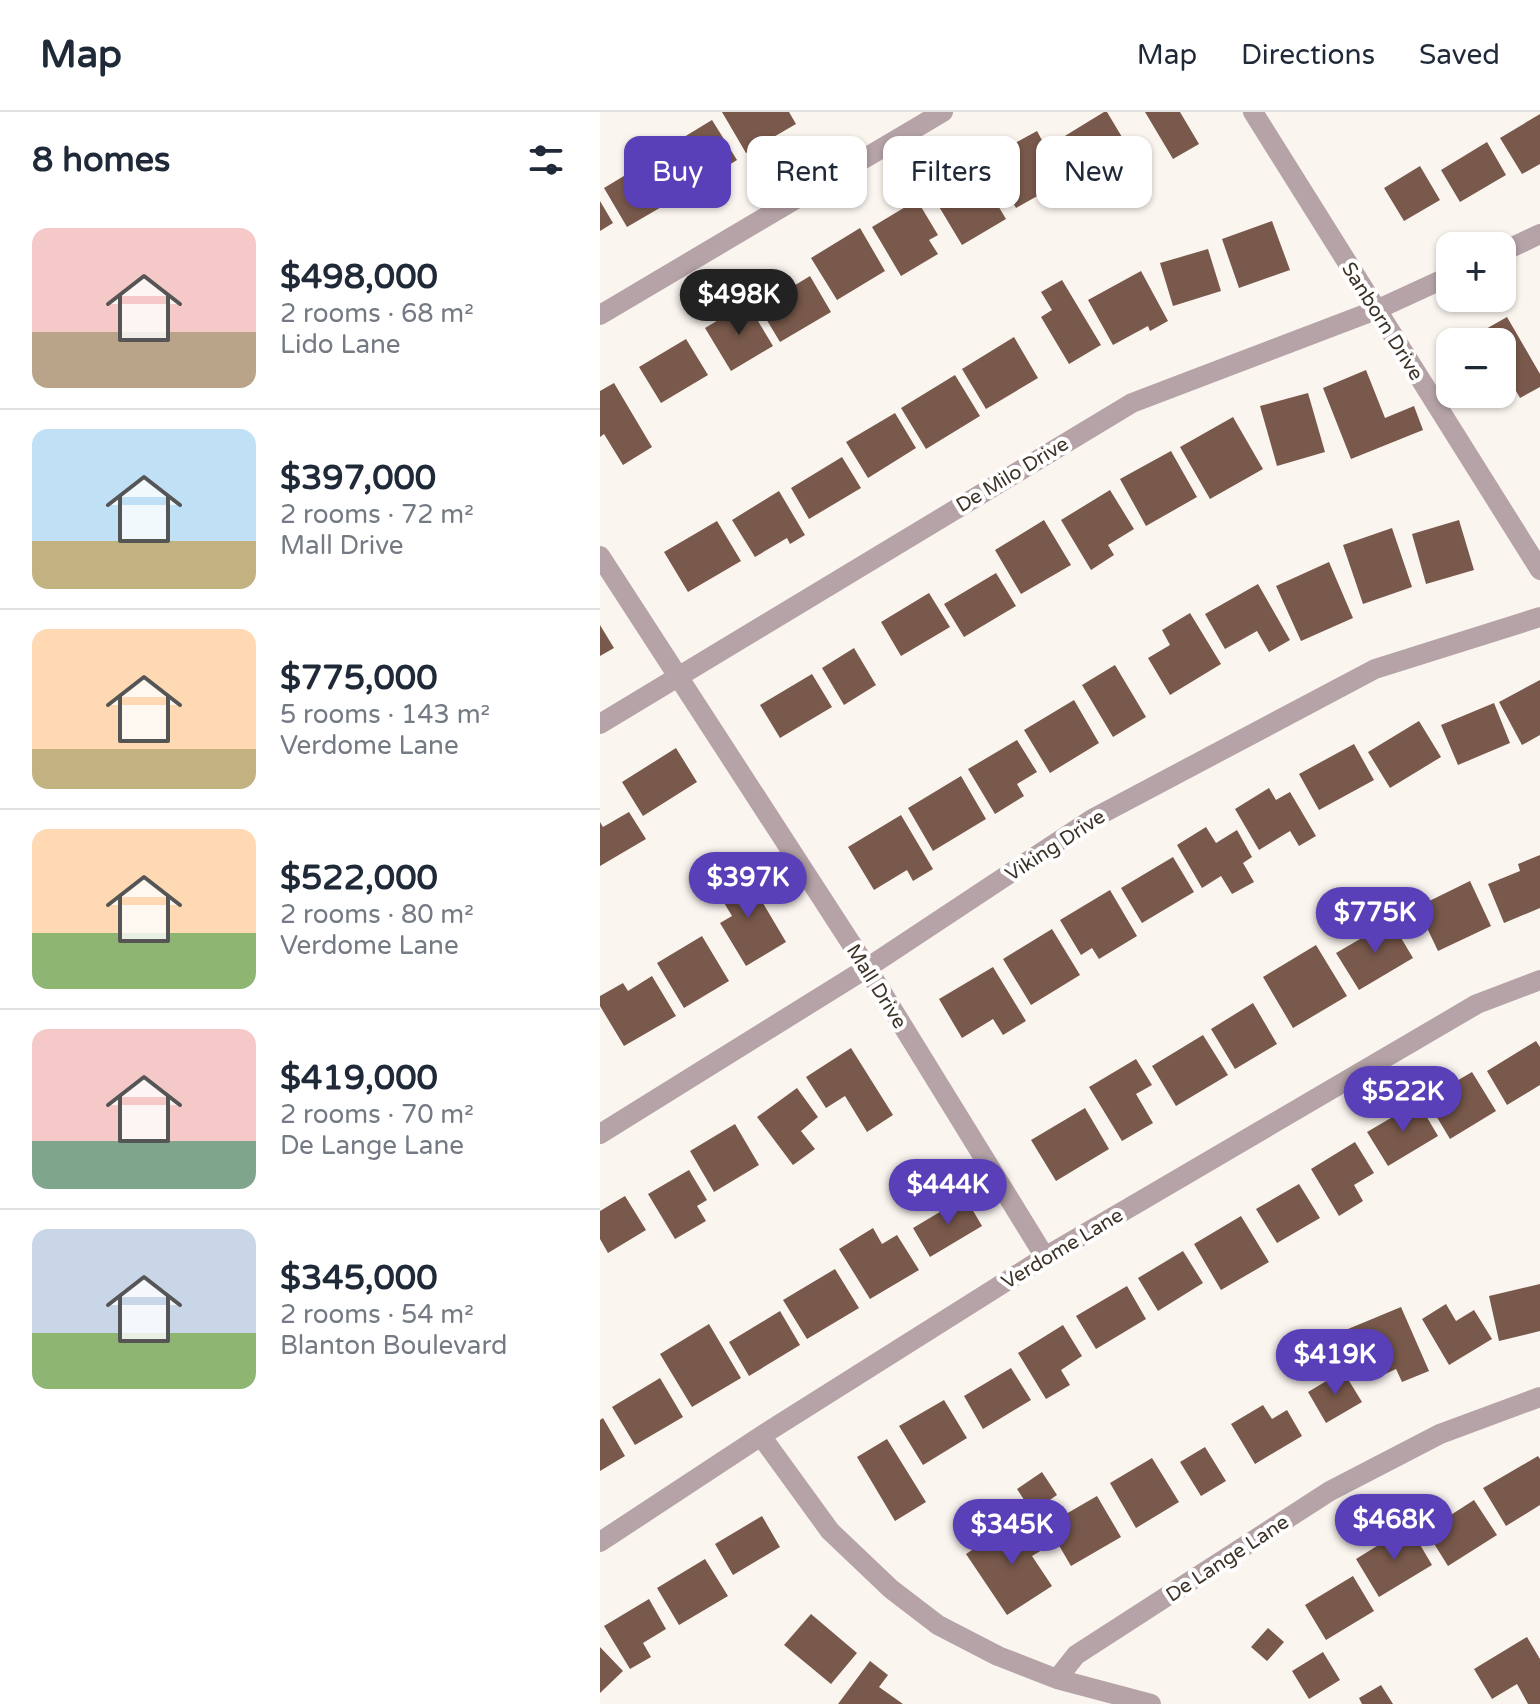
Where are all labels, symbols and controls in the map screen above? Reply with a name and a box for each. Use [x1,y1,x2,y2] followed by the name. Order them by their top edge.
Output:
[40,32,122,78] text: Map
[1137,38,1197,72] text: Map
[1241,38,1375,72] text: Directions
[1419,38,1500,72] text: Saved
[624,136,731,208] chip: Buy
[747,136,867,208] chip: Rent
[883,136,1020,208] chip: Filters
[1036,136,1152,208] chip: New
[524,138,568,182] icon: filters
[32,140,170,181] text: 8 homes
[1436,232,1516,408] map controls
[1436,232,1516,312] button: +
[280,257,438,298] text: $498,000
[1336,258,1428,385] street label: Sanborn Drive
[96,260,192,356] icon: home
[683,269,795,337] pin: $498K
[698,279,780,310] text: $498K
[280,298,474,329] text: 2 rooms · 68 m²
[1436,328,1516,408] button: −
[280,329,401,360] text: Lido Lane
[952,432,1073,518] street label: De Milo Drive
[280,458,436,499] text: $397,000
[96,461,192,557] icon: home
[280,499,474,530] text: 2 rooms · 72 m²
[280,530,403,561] text: Mall Drive
[280,658,438,699] text: $775,000
[96,661,192,757] icon: home
[280,699,490,730] text: 5 rooms · 143 m²
[280,730,459,761] text: Verdome Lane
[1001,805,1110,887] street label: Viking Drive
[692,852,804,920] pin: $397K
[280,858,438,899] text: $522,000
[96,861,192,957] icon: home
[707,862,789,893] text: $397K
[1319,887,1431,955] pin: $775K
[1334,897,1416,928] text: $775K
[280,899,474,930] text: 2 rooms · 80 m²
[280,930,459,961] text: Verdome Lane
[841,940,911,1033] street label: Mall Drive
[280,1058,438,1099] text: $419,000
[96,1061,192,1157] icon: home
[1347,1066,1459,1134] pin: $522K
[1362,1076,1444,1107] text: $522K
[280,1099,474,1130] text: 2 rooms · 70 m²
[280,1130,464,1161] text: De Lange Lane
[892,1159,1004,1227] pin: $444K
[907,1169,989,1200] text: $444K
[997,1203,1128,1295] street label: Verdome Lane
[280,1258,438,1299] text: $345,000
[96,1261,192,1357] icon: home
[280,1299,474,1330] text: 2 rooms · 54 m²
[1279,1329,1391,1397] pin: $419K
[280,1330,507,1361] text: Blanton Boulevard
[1294,1339,1376,1370] text: $419K
[1338,1494,1450,1562] pin: $468K
[956,1499,1068,1567] pin: $345K
[1353,1504,1435,1535] text: $468K
[971,1509,1053,1540] text: $345K
[1162,1510,1293,1607] street label: De Lange Lane

